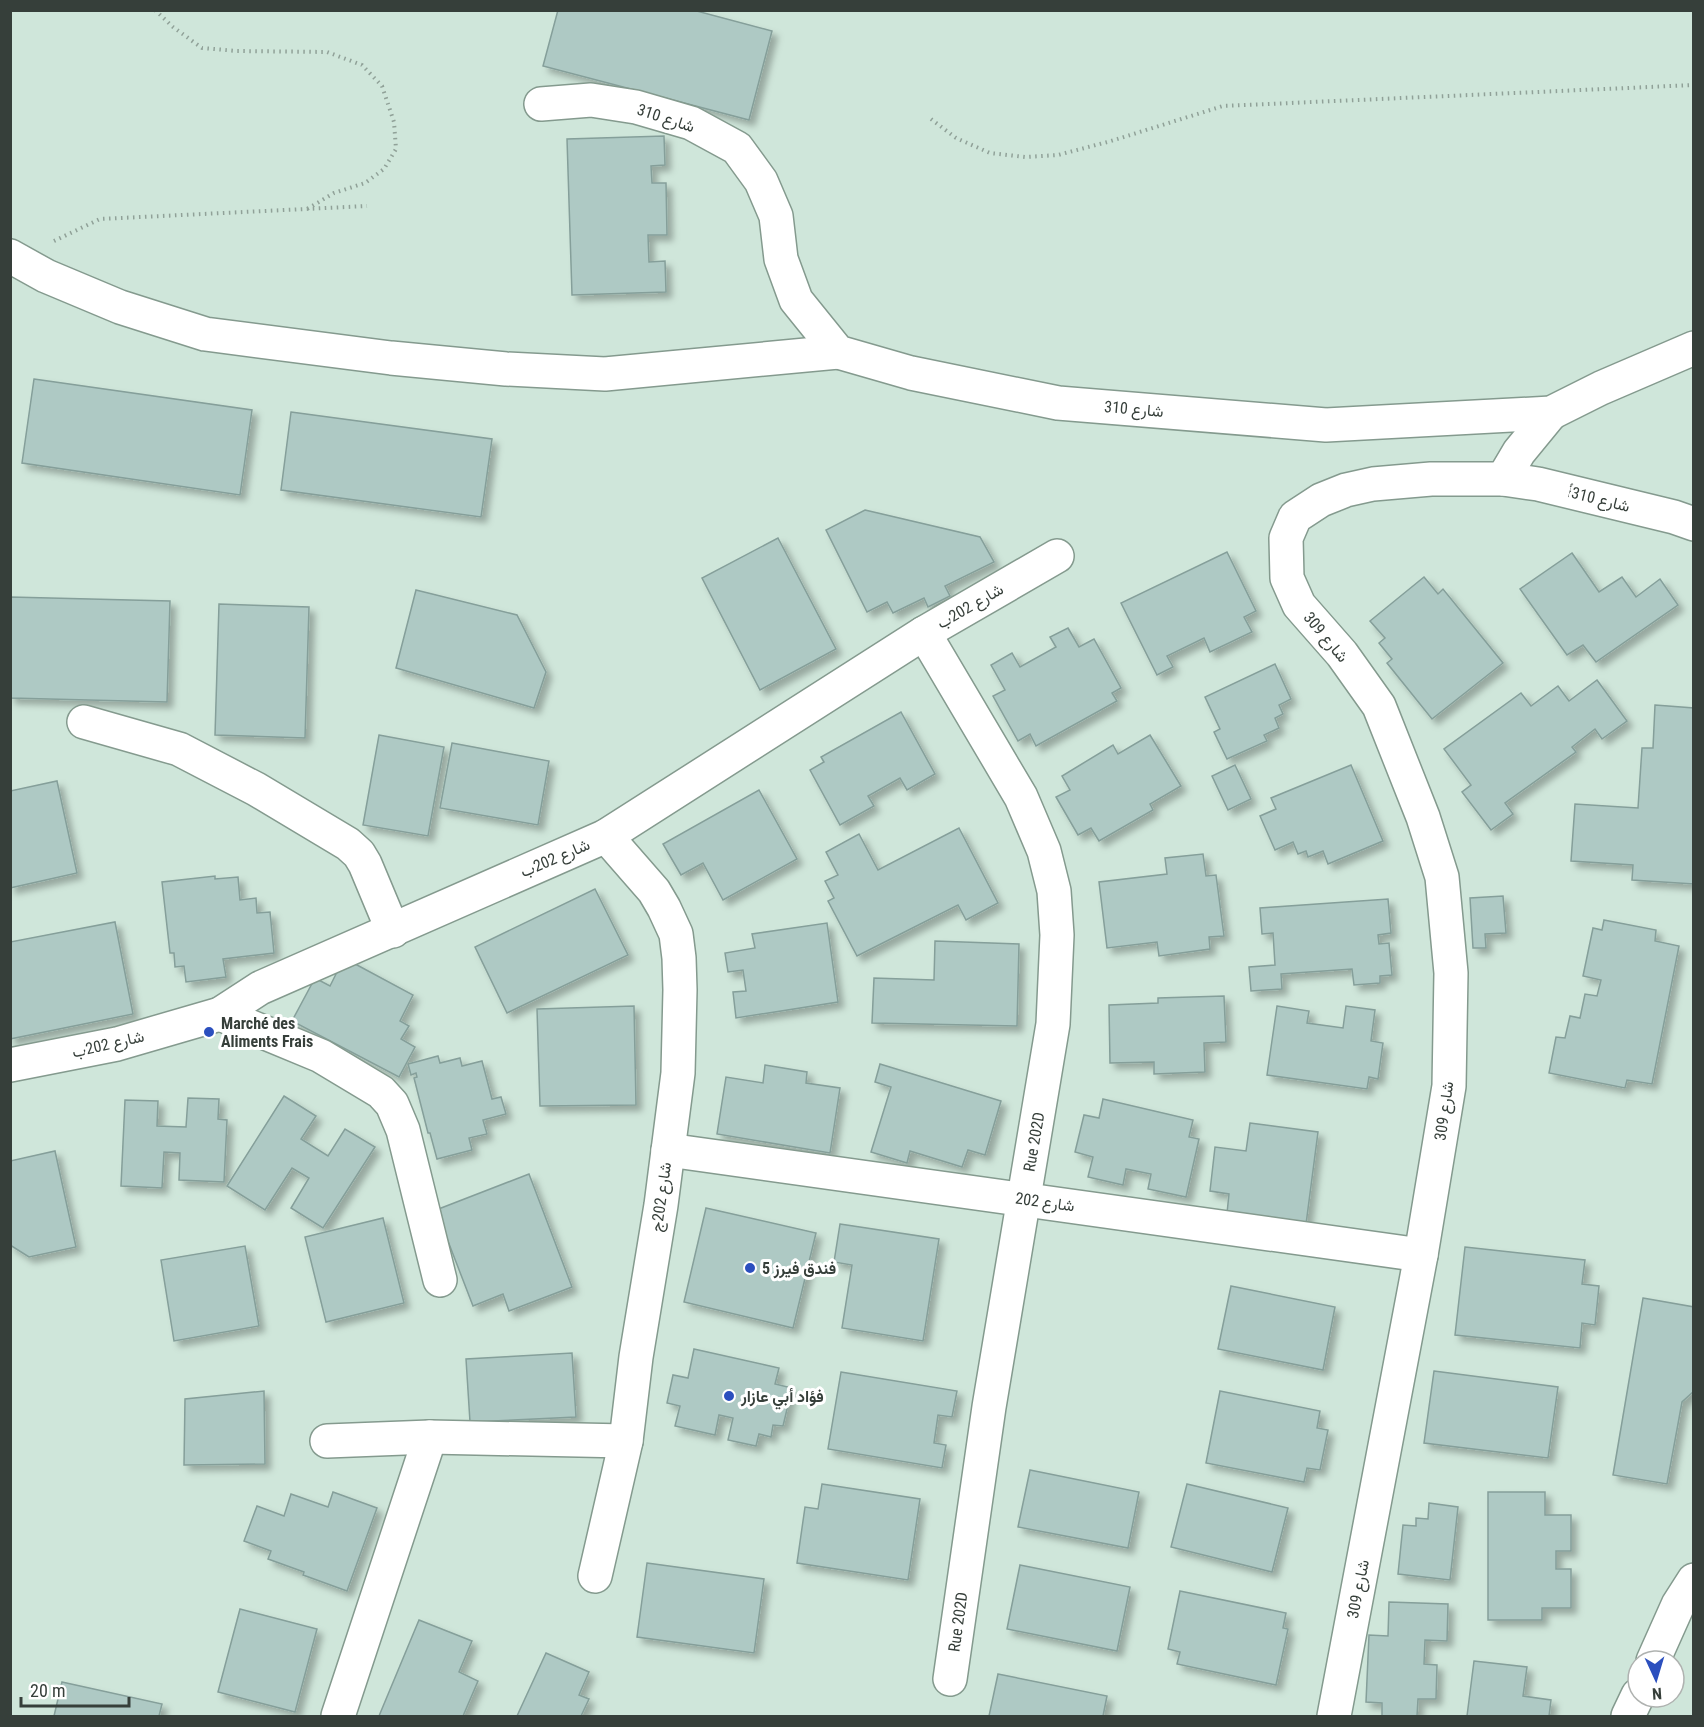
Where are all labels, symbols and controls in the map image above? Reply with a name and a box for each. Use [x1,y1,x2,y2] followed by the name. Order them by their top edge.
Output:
[634,100,697,138] street label: شارع 310
[1103,397,1164,423] street label: شارع 310
[1566,482,1632,518] street label: شارع 310أ
[933,579,1008,634] street label: شارع 202ب
[1298,608,1352,667] street label: شارع 309
[517,835,593,883] street label: شارع 202ب
[221,1014,313,1051] place label: Marché des Aliments Frais
[202,1025,216,1039] marker: Marché des Aliments Frais
[70,1026,146,1063] street label: شارع 202ب
[1430,1080,1460,1142] street label: شارع 309
[1019,1111,1049,1173] street label: Rue 202D
[647,1161,677,1233] street label: شارع 202ج
[1014,1188,1076,1218] street label: شارع 202
[762,1259,836,1279] place label: فندق فيرز 5
[743,1261,757,1275] marker: فندق فيرز 5
[740,1387,824,1410] place label: فؤاد أبي عازار
[722,1389,736,1403] marker: فؤاد أبي عازار
[1343,1558,1375,1620] street label: شارع 309
[944,1591,972,1653] street label: Rue 202D
[1626,1649,1686,1709] north arrow
[21,1670,129,1708] scale bar
[30,1680,65,1701] text: 20 m
[1651,1684,1663,1703] text: N

